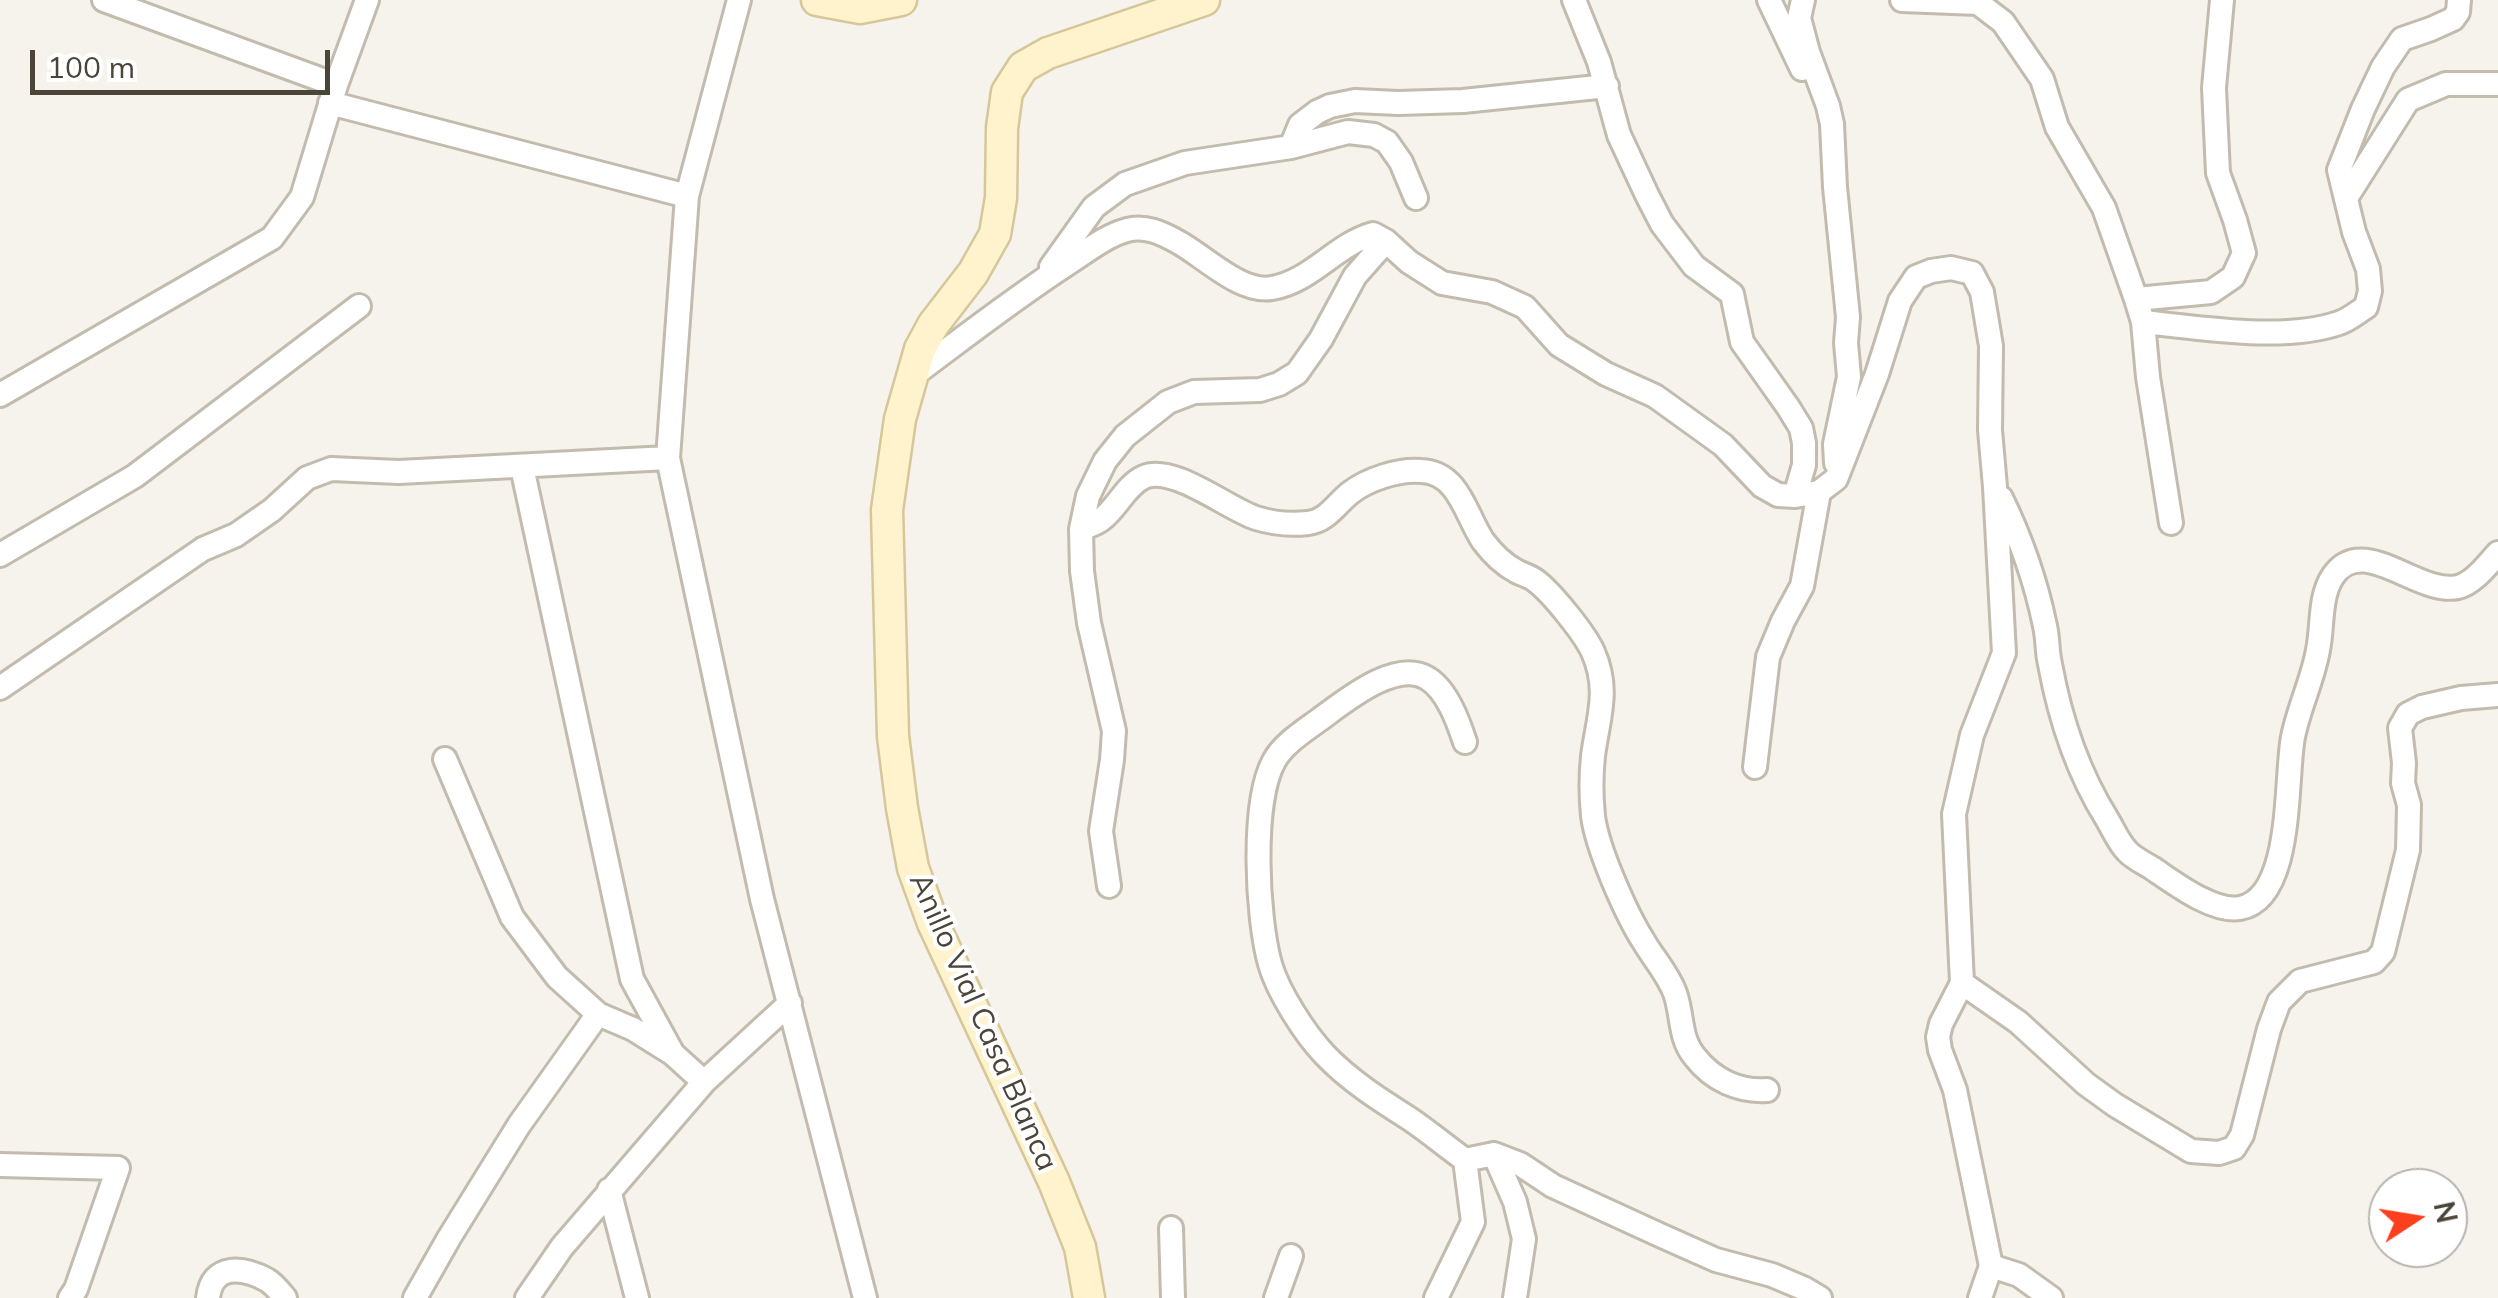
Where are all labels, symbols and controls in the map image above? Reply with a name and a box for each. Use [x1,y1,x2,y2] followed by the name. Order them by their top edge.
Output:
[35,30,335,92] scale bar
[47,48,135,86] text: 100 m
[901,868,1065,1176] street label: Anillo Vial Casa Blanca
[2368,1168,2468,1268] north arrow
[2427,1198,2465,1226] text: N

